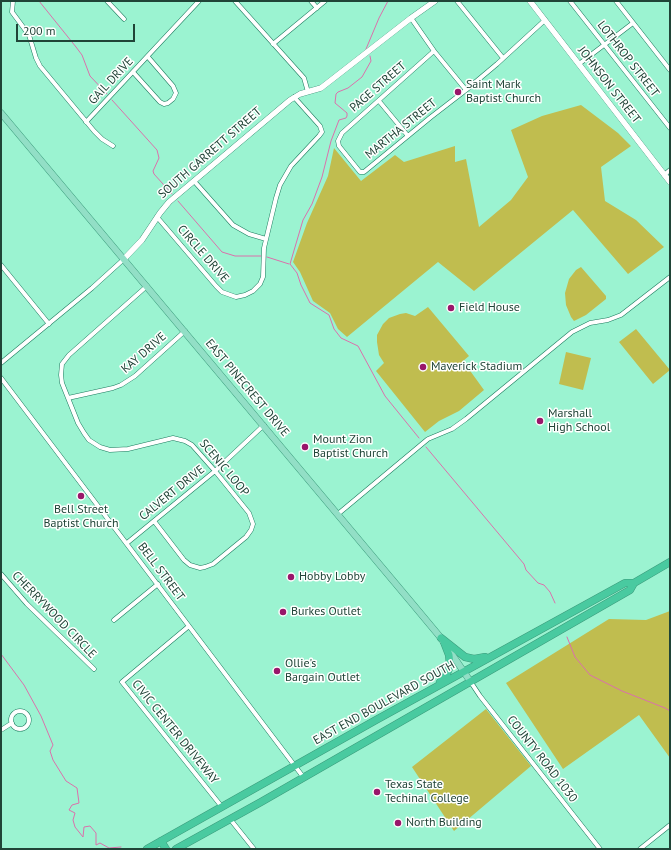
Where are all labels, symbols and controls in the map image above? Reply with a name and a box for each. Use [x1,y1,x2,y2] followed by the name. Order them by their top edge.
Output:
[18,16,137,42] scale bar
[594,18,662,100] street label: LOTHROP STREET
[23,23,56,38] text: 200 m
[575,44,643,126] street label: JOHNSON STREET
[86,55,136,107] street label: GAIL DRIVE
[347,59,409,115] street label: PAGE STREET
[466,78,541,106] place label: Saint Mark Baptist Church
[453,87,463,97] marker: Saint Mark Baptist Church
[362,96,440,162] street label: MARTHA STREET
[156,104,264,202] street label: SOUTH GARRETT STREET
[174,222,232,286] street label: CIRCLE DRIVE
[459,301,520,315] place label: Field House
[446,303,456,313] marker: Field House
[119,330,169,376] street label: KAY DRIVE
[202,336,292,440] street label: EAST PINECREST DRIVE
[431,360,522,374] place label: Maverick Stadium
[418,362,428,372] marker: Maverick Stadium
[548,407,610,435] place label: Marshall High School
[535,416,545,426] marker: Marshall High School
[313,433,388,461] place label: Mount Zion Baptist Church
[196,437,252,499] street label: SCENIC LOOP
[300,442,310,452] marker: Mount Zion Baptist Church
[136,462,208,524] street label: CALVERT DRIVE
[76,491,86,501] marker: Bell Street Baptist Church
[44,503,118,531] place label: Bell Street Baptist Church
[135,540,187,604] street label: BELL STREET
[9,569,99,661] street label: CHERRYWOOD CIRCLE
[299,570,365,584] place label: Hobby Lobby
[286,572,296,582] marker: Hobby Lobby
[291,605,361,619] place label: Burkes Outlet
[278,607,288,617] marker: Burkes Outlet
[285,657,360,685] place label: Ollie's Bargain Outlet
[311,658,457,748] street label: EAST END BOULEVARD SOUTH
[272,666,282,676] marker: Ollie's Bargain Outlet
[129,677,221,787] street label: CIVIC CENTER DRIVEWAY
[504,713,580,805] street label: COUNTY ROAD 1030
[385,778,469,806] place label: Texas State Techinal College
[372,787,382,797] marker: Texas State Techinal College
[406,816,482,830] place label: North Building
[393,818,403,828] marker: North Building

